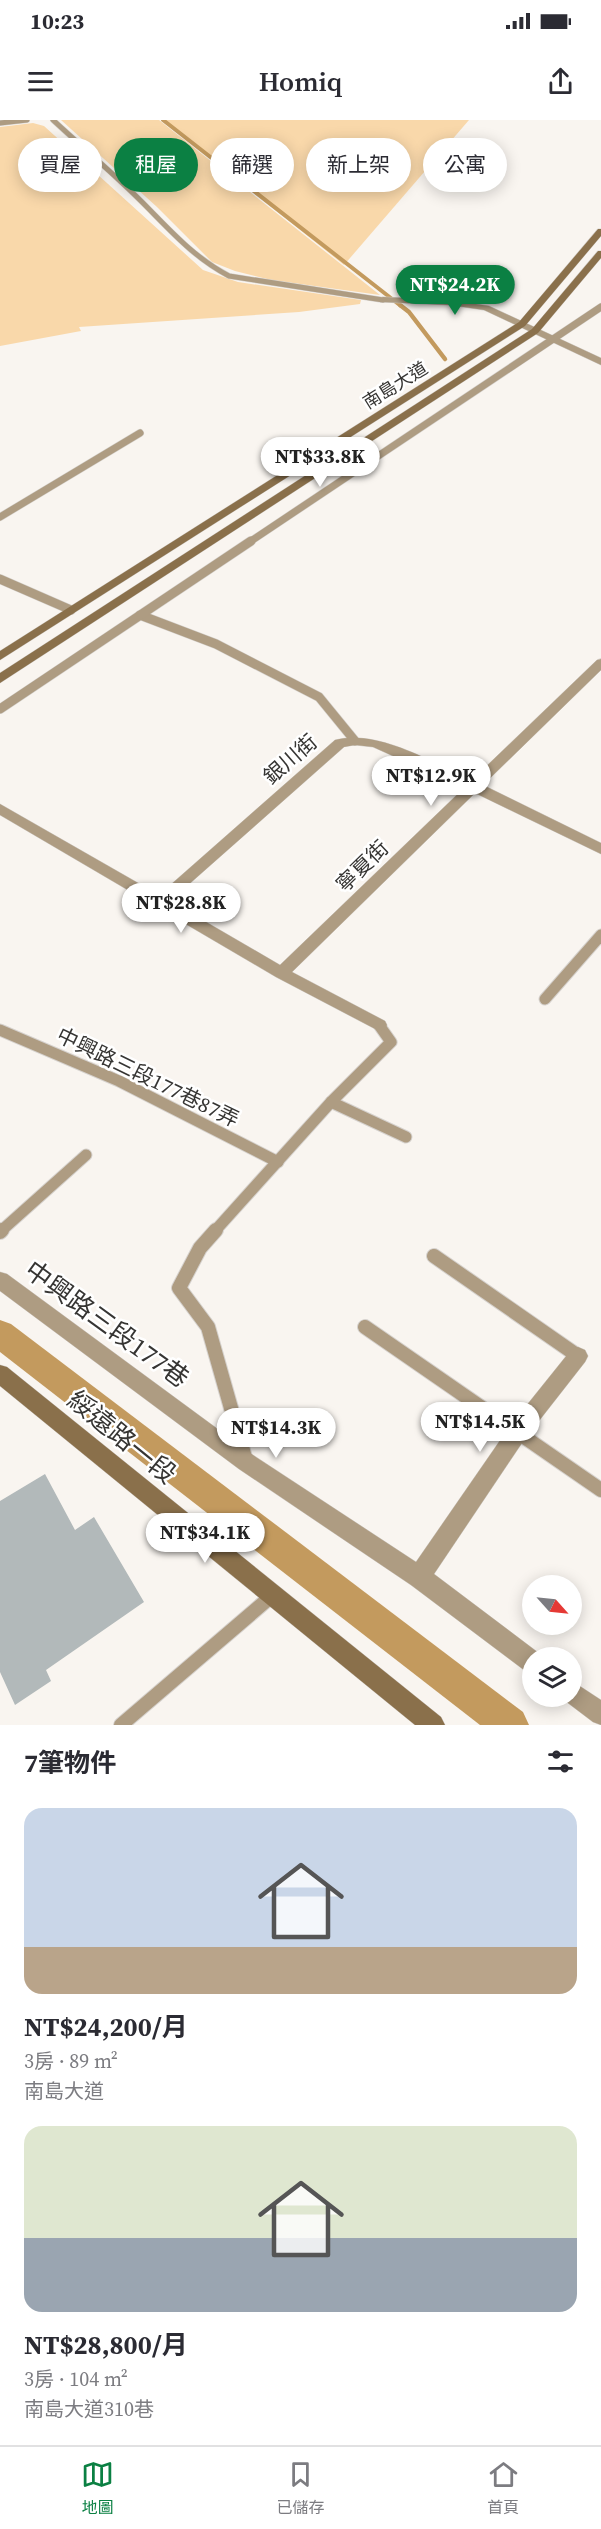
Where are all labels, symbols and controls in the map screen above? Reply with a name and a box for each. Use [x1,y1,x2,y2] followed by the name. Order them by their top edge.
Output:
[30,6,84,36] text: 10:23
[259,63,342,100] text: Homiq
[24,65,57,98] icon: menu
[544,65,577,98] icon: share
[18,138,102,192] chip: 買屋
[114,138,198,192] chip: 租屋
[210,138,294,192] chip: 篩選
[306,138,411,192] chip: 新上架
[423,138,507,192] chip: 公寓
[393,265,517,316] pin: NT$24.2K
[410,270,500,298] text: NT$24.2K
[358,355,432,415] street label: 南島大道
[258,437,382,488] pin: NT$33.8K
[275,442,365,470] text: NT$33.8K
[257,727,323,791] street label: 銀川街
[369,756,493,807] pin: NT$12.9K
[386,761,476,789] text: NT$12.9K
[329,834,395,898] street label: 寧夏街
[119,883,243,934] pin: NT$28.8K
[136,888,226,916] text: NT$28.8K
[52,1020,244,1134] street label: 中興路三段177巷87弄
[18,1252,196,1396] street label: 中興路三段177巷
[60,1382,184,1492] street label: 綏遠路一段
[418,1402,542,1453] pin: NT$14.5K
[435,1407,525,1435] text: NT$14.5K
[214,1408,338,1459] pin: NT$14.3K
[231,1413,321,1441] text: NT$14.3K
[143,1513,267,1564] pin: NT$34.1K
[160,1518,250,1546] text: NT$34.1K
[522,1575,582,1635] north arrow
[522,1575,582,1707] map controls
[522,1647,582,1707] button: layers
[24,1745,116,1781] text: 7筆物件
[544,1745,577,1778] icon: filters
[247,1847,355,1955] icon: home
[24,2009,188,2045] text: NT$24,200/月
[24,2047,118,2075] text: 3房 · 89 m²
[24,2077,104,2105] text: 南島大道
[247,2165,355,2273] icon: home
[24,2327,188,2363] text: NT$28,800/月
[24,2365,128,2393] text: 3房 · 104 m²
[24,2395,154,2423] text: 南島大道310巷
[81,2458,114,2518] tab: 地圖
[276,2458,325,2518] tab: 已儲存
[487,2458,520,2518] tab: 首頁

